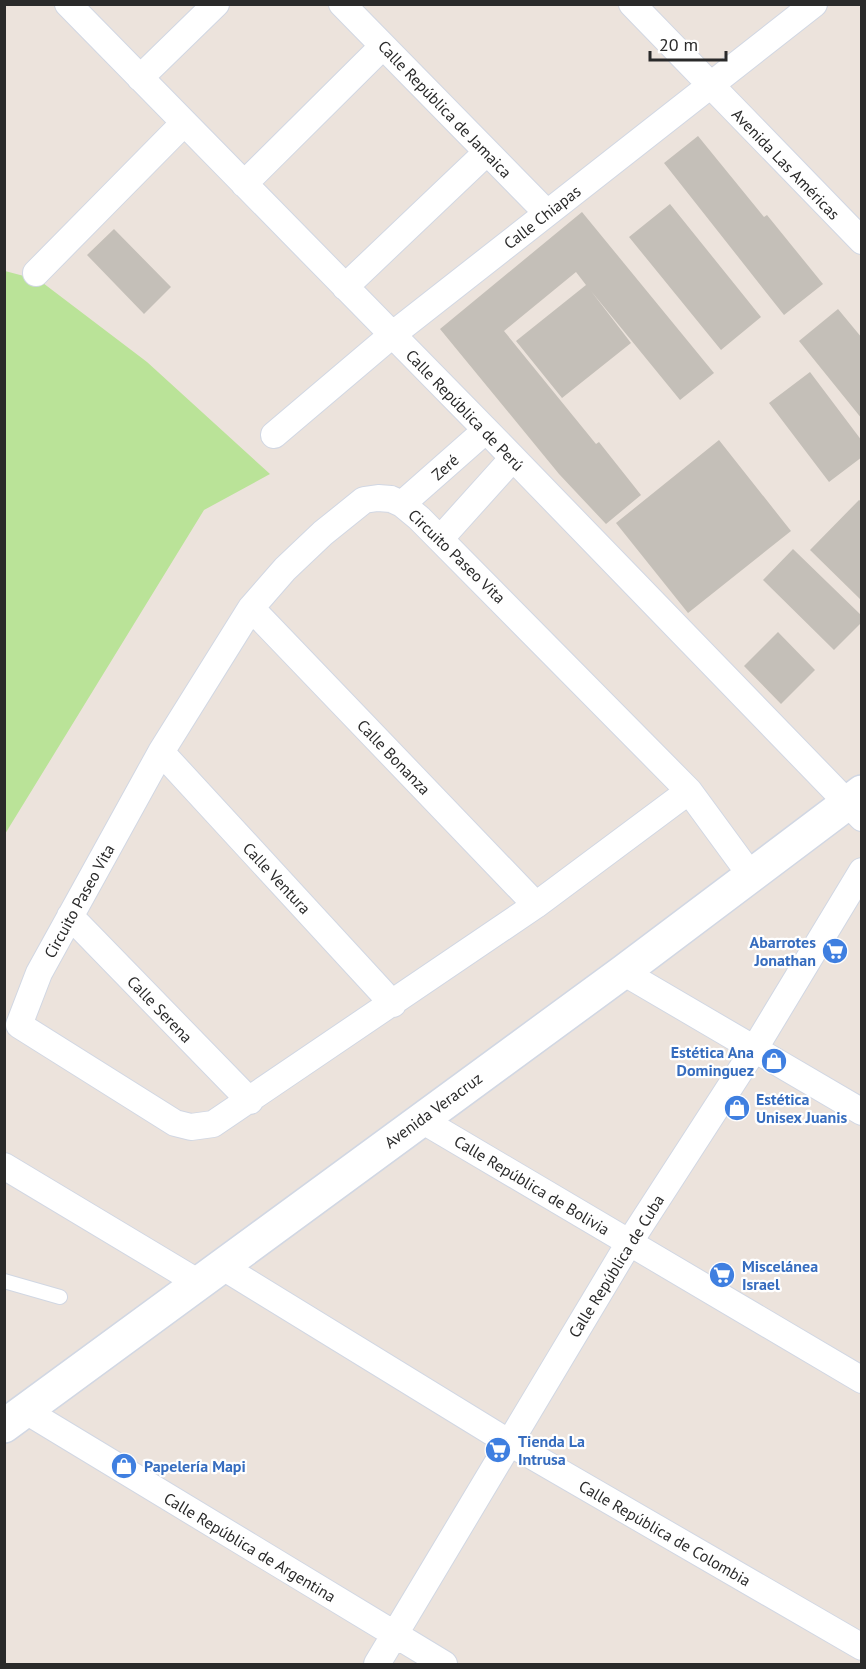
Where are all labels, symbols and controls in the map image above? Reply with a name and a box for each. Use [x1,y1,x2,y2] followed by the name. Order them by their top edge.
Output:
[650,24,726,62] scale bar
[659,33,698,56] text: 20 m
[374,36,516,182] street label: Calle República de Jamaica
[728,104,844,224] street label: Avenida Las Américas
[500,181,585,253] street label: Calle Chiapas
[402,345,528,475] street label: Calle República de Perú
[427,450,463,484] street label: Zeré
[404,505,510,607] street label: Circuito Paseo Vita
[353,715,435,799] street label: Calle Bonanza
[239,838,315,918] street label: Calle Ventura
[39,841,119,961] street label: Circuito Paseo Vita
[750,932,816,970] place label: Abarrotes Jonathan
[820,936,850,966] supermarket icon: Abarrotes Jonathan
[123,971,197,1047] street label: Calle Serena
[671,1042,754,1080] place label: Estética Ana Dominguez
[759,1046,789,1076] shop icon: Estética Ana Dominguez
[380,1068,486,1152] street label: Avenida Veracruz
[756,1089,847,1127] place label: Estética Unisex Juanis
[722,1093,752,1123] shop icon: Estética Unisex Juanis
[451,1131,613,1239] street label: Calle República de Bolivia
[564,1191,668,1341] street label: Calle República de Cuba
[742,1256,818,1294] place label: Miscelánea Israel
[707,1260,737,1290] supermarket icon: Miscelánea Israel
[518,1431,585,1469] place label: Tienda La Intrusa
[483,1435,513,1465] supermarket icon: Tienda La Intrusa
[109,1451,139,1481] shop icon: Papelería Mapi
[144,1456,246,1476] place label: Papelería Mapi
[576,1476,754,1590] street label: Calle República de Colombia
[160,1488,340,1606] street label: Calle República de Argentina

